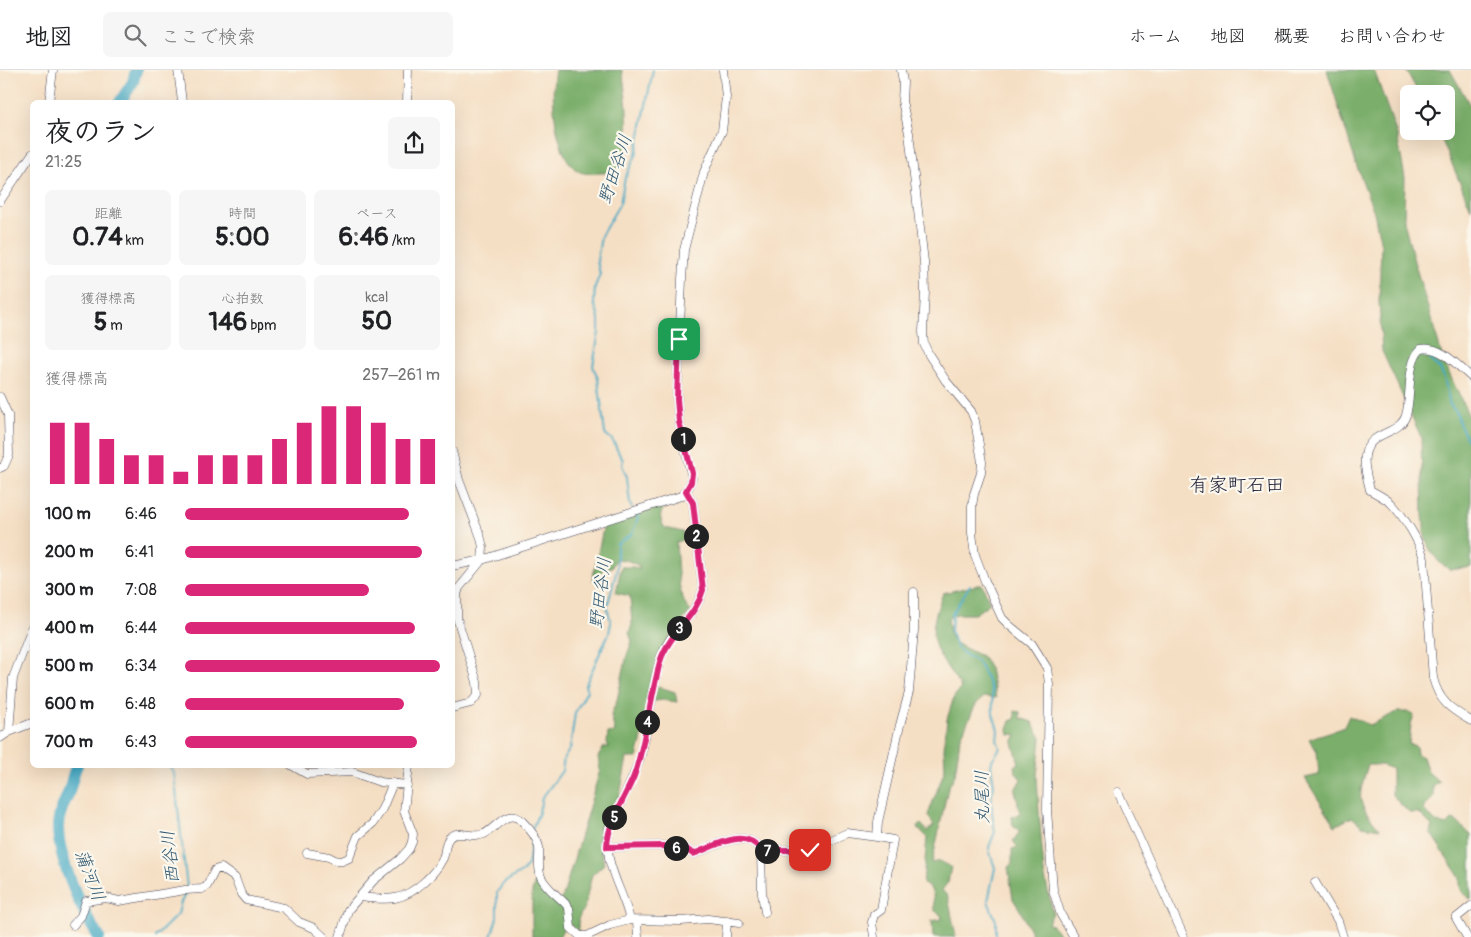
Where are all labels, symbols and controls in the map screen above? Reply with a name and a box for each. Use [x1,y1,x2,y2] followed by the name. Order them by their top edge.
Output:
[103,12,453,57] search box
[121,21,149,49] icon: search
[25,23,73,52] text: 地図
[161,25,256,49] text: ここで検索
[1129,25,1182,48] text: ホーム
[1210,25,1246,48] text: 地図
[1274,25,1310,48] text: 概要
[1338,25,1446,48] text: お問い合わせ
[1400,85,1455,140] map controls
[1400,85,1455,140] button: locate
[45,115,157,150] text: 夜のラン
[388,117,440,169] button: share
[593,131,638,207] water label: 野田谷川
[45,152,82,172] text: 21:25
[94,205,122,222] text: 距離
[228,205,256,222] text: 時間
[356,205,397,222] text: ペース
[72,222,123,253] text: 0.74
[215,222,270,253] text: 5:00
[339,222,389,253] text: 6:46
[123,232,144,249] text: km
[389,232,415,249] text: /km
[365,289,388,306] text: kcal
[80,290,136,307] text: 獲得標高
[221,290,263,307] text: 心拍数
[362,306,392,337] text: 50
[94,307,107,338] text: 5
[209,307,247,338] text: 146
[107,317,123,334] text: m
[247,317,276,334] text: bpm
[658,318,700,360] pin
[665,325,693,353] icon: arrive
[362,365,440,385] text: 257–261 m
[45,369,109,389] text: 獲得標高
[670,426,696,452] pin: 1
[681,431,686,448] text: 1
[1189,473,1285,497] district label: 有家町石田
[45,504,91,524] text: 100 m
[125,504,157,524] text: 6:46
[684,524,708,548] pin: 2
[693,528,700,545] text: 2
[45,542,93,562] text: 200 m
[125,542,154,562] text: 6:41
[585,556,616,630] water label: 野田谷川
[45,580,93,600] text: 300 m
[125,580,157,600] text: 7:08
[666,616,692,640] pin: 3
[45,618,94,638] text: 400 m
[125,618,157,638] text: 6:44
[676,620,683,637] text: 3
[45,656,93,676] text: 500 m
[125,656,157,676] text: 6:34
[45,694,94,714] text: 600 m
[125,694,156,714] text: 6:48
[634,710,660,734] pin: 4
[643,714,652,731] text: 4
[45,732,93,752] text: 700 m
[125,732,157,752] text: 6:43
[971,770,994,824] water label: 丸尾川
[602,804,626,830] pin: 5
[611,809,618,826] text: 5
[156,829,185,885] water label: 西谷川
[789,829,831,871] pin
[664,836,688,860] pin: 6
[796,836,824,864] icon: check
[754,838,780,864] pin: 7
[672,840,681,857] text: 6
[764,843,771,860] text: 7
[69,846,110,905] water label: 蒲河川

